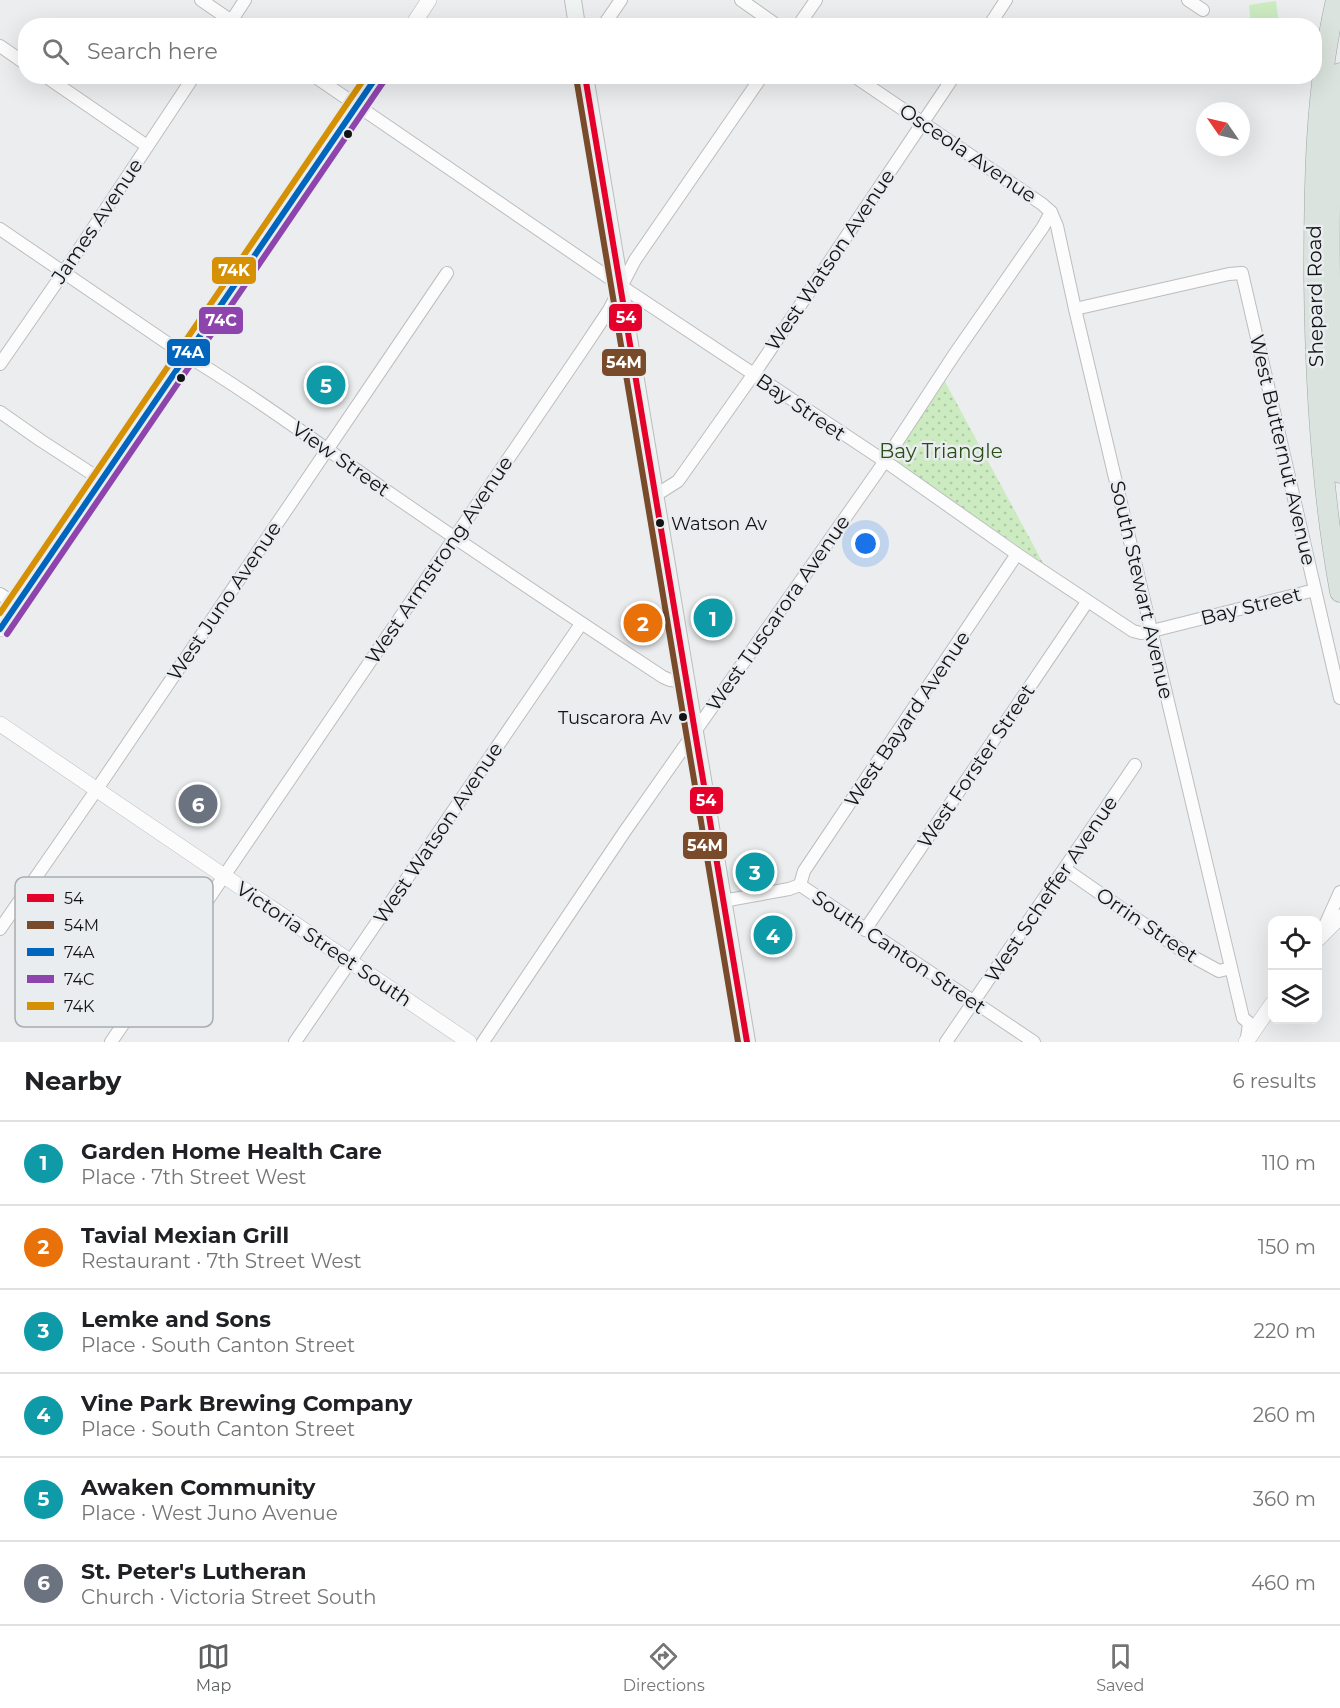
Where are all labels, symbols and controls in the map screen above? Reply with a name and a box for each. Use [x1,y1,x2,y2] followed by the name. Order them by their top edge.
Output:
[18,18,1322,84] search box
[39,35,72,68] icon: search
[87,38,218,65] text: Search here
[895,98,1041,208] street label: Osceola Avenue
[1196,102,1250,156] north arrow
[342,128,354,140] unlabelled marker
[46,154,148,289] street label: James Avenue
[760,165,900,355] street label: West Watson Avenue
[1302,225,1328,367] street label: Shepard Road
[211,256,257,285] line badge: 74K
[218,261,251,280] text: 74K
[608,303,643,332] line badge: 54
[198,306,244,335] line badge: 74C
[616,308,636,327] text: 54
[205,311,237,330] text: 74C
[1245,332,1321,568] street label: West Butternut Avenue
[166,338,211,367] line badge: 74A
[172,343,205,362] text: 74A
[601,348,647,377] line badge: 54M
[606,353,642,372] text: 54M
[306,362,346,408] pin: 5
[752,368,850,446] street label: Bay Street
[175,372,187,384] unlabelled marker
[287,416,395,502] street label: View Street
[879,439,1003,463] park label: Bay Triangle
[360,451,518,669] street label: West Armstrong Avenue
[1105,479,1179,701] street label: South Stewart Avenue
[701,510,855,716] street label: West Tuscarora Avenue
[671,513,767,535] place label: Watson Av
[162,517,286,685] street label: West Juno Avenue
[654,517,666,529] marker: Watson Av
[851,529,880,558] your location
[1198,582,1304,630] street label: Bay Street
[694,596,732,640] pin: 1
[624,600,662,646] pin: 2
[839,626,975,812] street label: West Bayard Avenue
[912,680,1040,852] street label: West Forster Street
[558,707,672,729] place label: Tuscarora Av
[677,711,689,723] marker: Tuscarora Av
[368,738,508,928] street label: West Watson Avenue
[178,782,218,826] pin: 6
[689,786,724,815] line badge: 54
[696,791,716,810] text: 54
[980,791,1122,987] street label: West Scheffer Avenue
[682,831,728,860] line badge: 54M
[687,836,723,855] text: 54M
[736,850,774,894] pin: 3
[232,876,416,1012] street label: Victoria Street South
[15,877,213,1027] legend
[1092,882,1202,968] street label: Orrin Street
[808,885,990,1019] street label: South Canton Street
[64,889,84,908] text: 54
[754,912,792,958] pin: 4
[64,916,99,935] text: 54M
[1268,916,1322,1024] map controls
[1268,916,1322,970] button: locate
[64,943,95,962] text: 74A
[64,970,94,989] text: 74C
[1268,970,1322,1024] button: layers
[64,997,95,1016] text: 74K
[24,1065,121,1097] text: Nearby
[1232,1069,1316,1093] text: 6 results
[81,1138,382,1165] text: Garden Home Health Care
[40,1151,47,1175] text: 1
[1262,1151,1316,1175] text: 110 m
[81,1165,306,1189] text: Place · 7th Street West
[81,1222,289,1249] text: Tavial Mexian Grill
[38,1235,49,1259] text: 2
[1258,1235,1316,1259] text: 150 m
[81,1249,362,1273] text: Restaurant · 7th Street West
[81,1306,271,1333] text: Lemke and Sons
[38,1319,49,1343] text: 3
[1254,1319,1316,1343] text: 220 m
[81,1333,355,1357] text: Place · South Canton Street
[81,1390,412,1417] text: Vine Park Brewing Company
[37,1403,50,1427] text: 4
[1253,1403,1316,1427] text: 260 m
[81,1417,355,1441] text: Place · South Canton Street
[81,1474,315,1501] text: Awaken Community
[38,1487,49,1511] text: 5
[1253,1487,1316,1511] text: 360 m
[81,1501,338,1525] text: Place · West Juno Avenue
[81,1558,307,1585] text: St. Peter's Lutheran
[37,1571,50,1595] text: 6
[1251,1571,1316,1595] text: 460 m
[81,1585,377,1609] text: Church · Victoria Street South
[196,1640,231,1695] tab: Map
[623,1640,705,1695] tab: Directions
[1096,1640,1144,1695] tab: Saved

